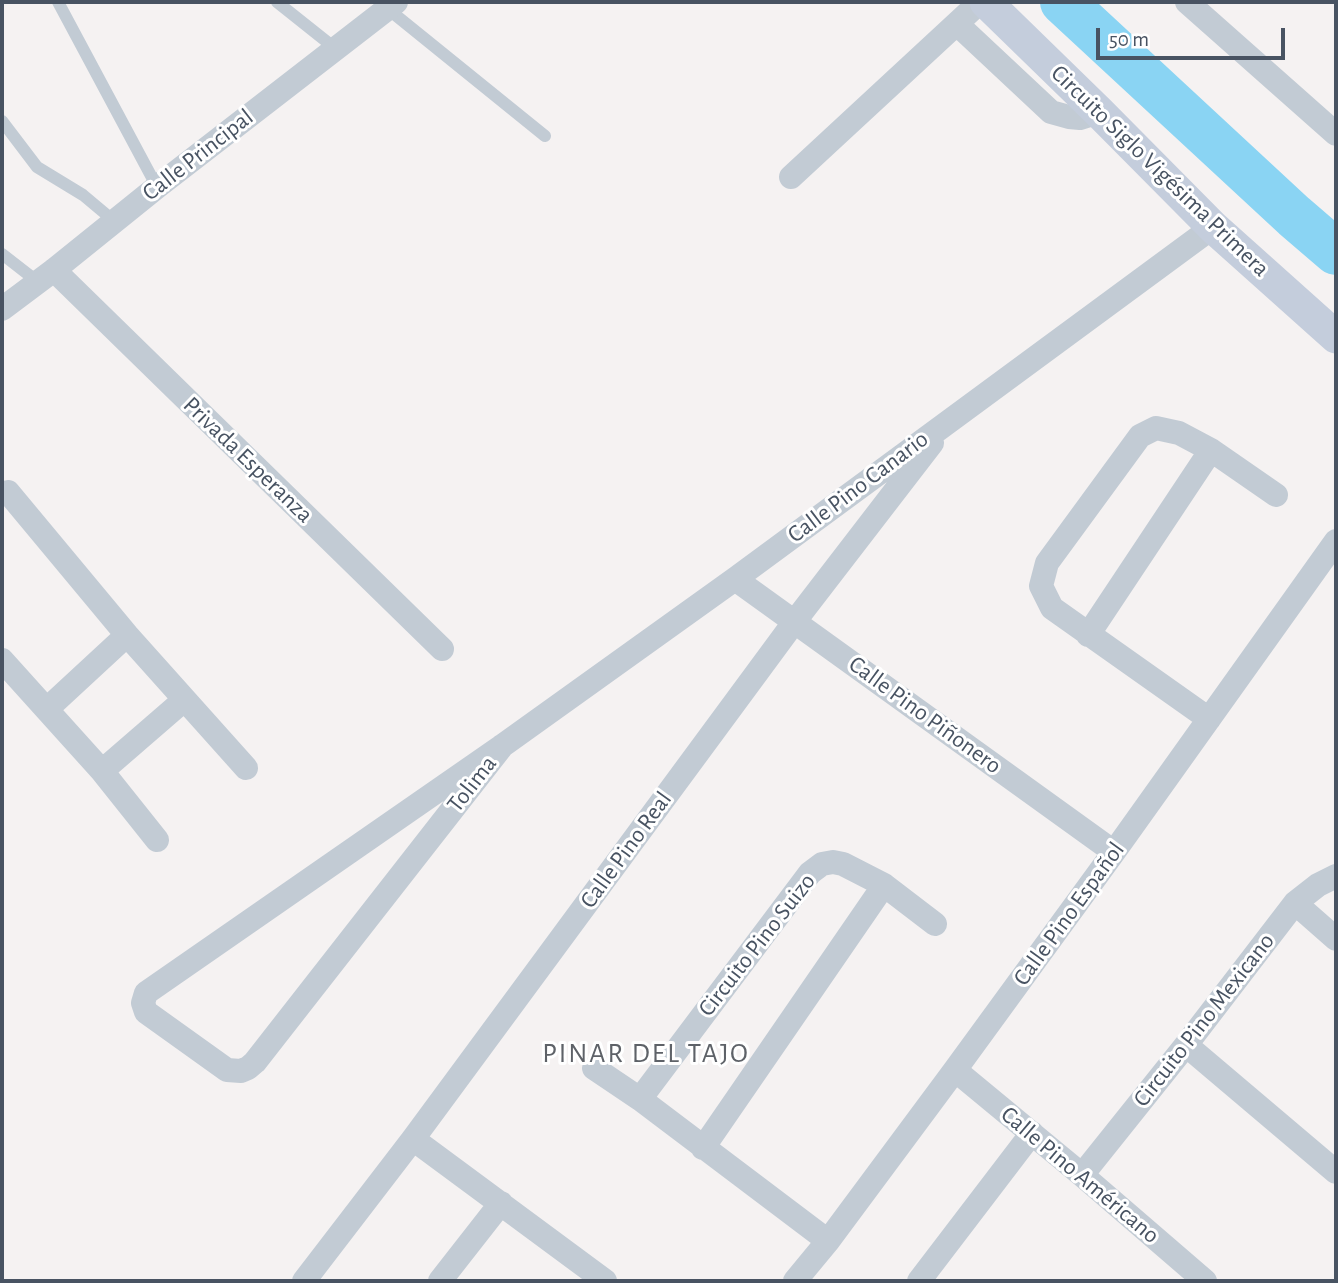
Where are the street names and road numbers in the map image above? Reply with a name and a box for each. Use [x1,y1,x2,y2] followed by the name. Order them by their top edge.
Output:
[1045,59,1275,283] street label: Circuito Siglo Vigésima Primera
[137,103,259,207] street label: Calle Principal
[177,391,319,529] street label: Privada Esperanza
[782,425,934,549] street label: Calle Pino Canario
[843,650,1007,780] street label: Calle Pino Piñonero
[441,750,503,818] street label: Tolima
[574,786,678,914] street label: Calle Pino Real
[1007,837,1131,991] street label: Calle Pino Español
[692,868,822,1022] street label: Circuito Pino Suizo
[1127,927,1281,1113] street label: Circuito Pino Mexicano
[995,1100,1165,1250] street label: Calle Pino Américano

